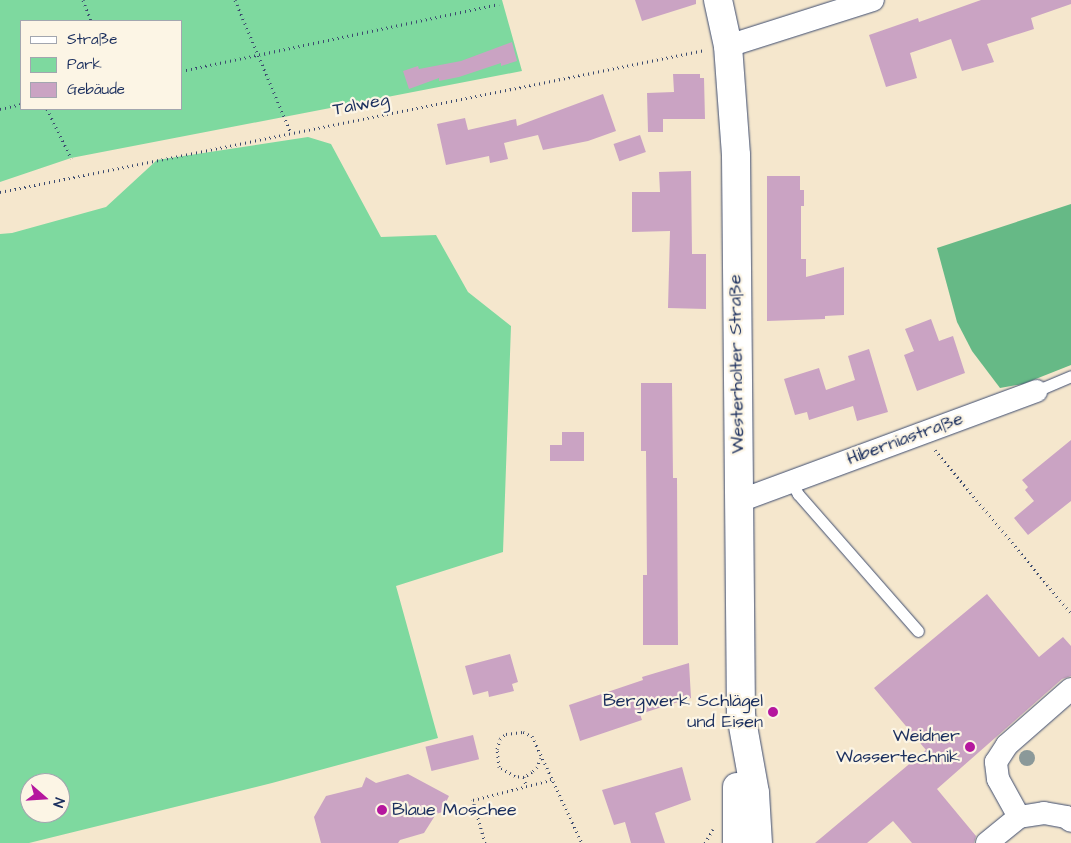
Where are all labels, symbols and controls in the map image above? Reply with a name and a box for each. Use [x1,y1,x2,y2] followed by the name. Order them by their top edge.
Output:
[20,20,182,110] legend
[67,29,117,50] text: Straße
[67,54,102,75] text: Park
[67,79,125,100] text: Gebäude
[331,89,391,121] street label: Talweg
[725,274,749,454] street label: Westerholter Straße
[844,408,966,470] street label: Hiberniastraße
[603,691,763,734] place label: Bergwerk Schlägel und Eisen
[767,706,779,718] marker: Bergwerk Schlägel und Eisen
[836,726,960,769] place label: Weidner Wassertechnik
[964,741,976,753] marker: Weidner Wassertechnik
[20,773,70,823] north arrow
[47,795,69,810] text: N
[392,799,517,821] place label: Blaue Moschee
[376,804,388,816] marker: Blaue Moschee

